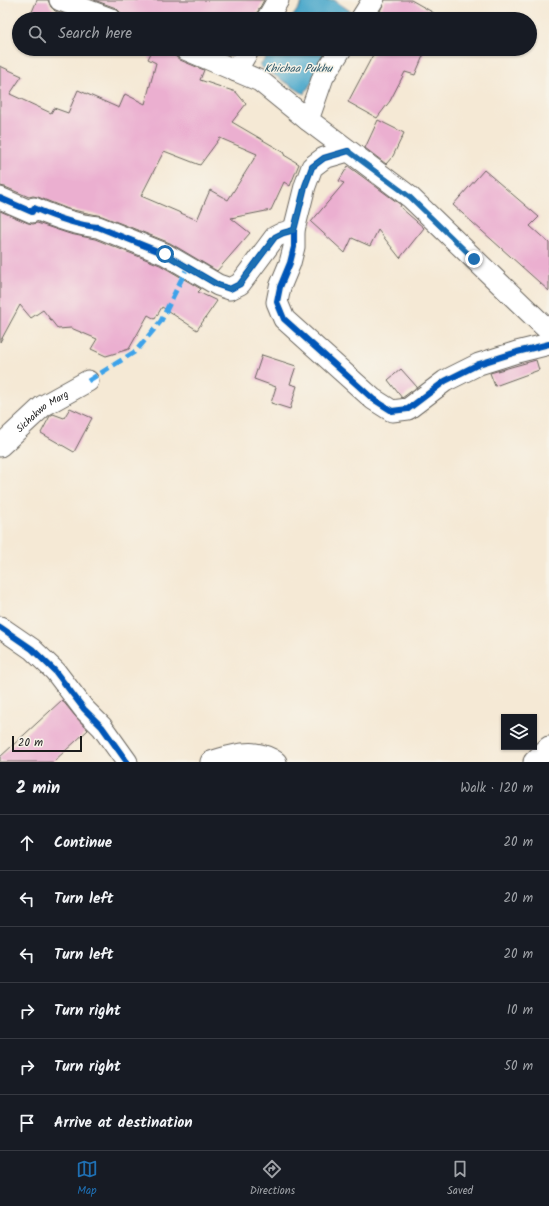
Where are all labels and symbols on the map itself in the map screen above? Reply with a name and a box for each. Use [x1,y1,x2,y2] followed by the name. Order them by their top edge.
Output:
[264,60,334,78] water label: Khichaa Pukhu
[156,245,174,263] route start
[465,250,483,268] route end
[12,386,72,437] street label: Sichakwo Marg
[12,734,82,753] scale bar

